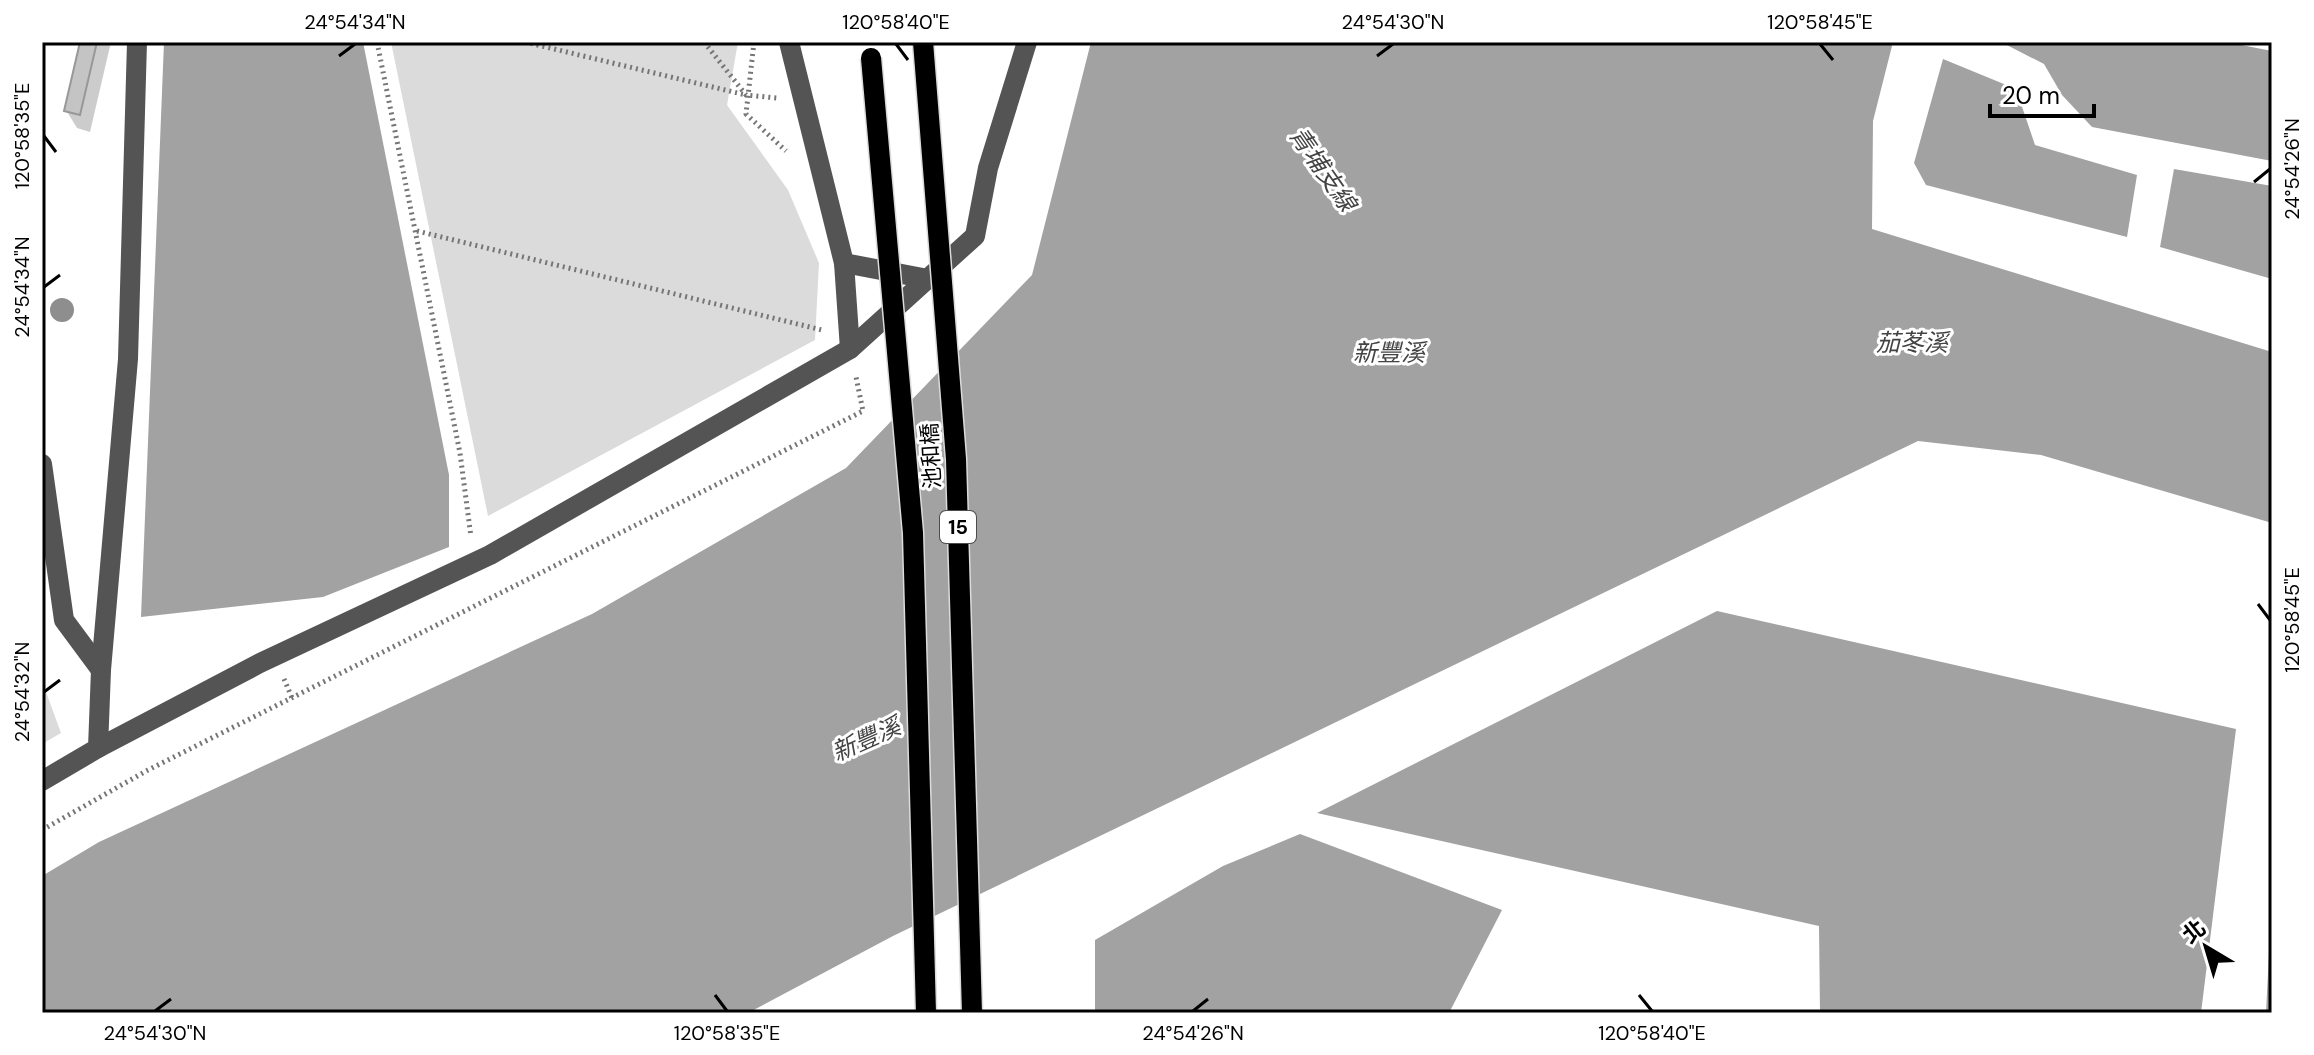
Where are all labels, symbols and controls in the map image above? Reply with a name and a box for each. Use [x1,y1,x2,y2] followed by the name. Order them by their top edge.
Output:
[304,9,406,35] text: 24°54'34"N
[842,9,950,35] text: 120°58'40"E
[1342,9,1444,35] text: 24°54'30"N
[1767,9,1873,35] text: 120°58'45"E
[1990,68,2094,118] scale bar
[2002,80,2060,111] text: 20 m
[9,83,35,189] text: 120°58'35"E
[2279,118,2305,220] text: 24°54'26"N
[1283,121,1365,220] water label: 青埔支線
[9,236,35,338] text: 24°54'34"N
[1876,327,1951,358] water label: 茄苳溪
[1353,337,1428,368] water label: 新豐溪
[915,422,947,490] street label: 池和橋
[940,511,976,543] road number: 15
[2279,567,2305,673] text: 120°58'45"E
[9,642,35,742] text: 24°54'32"N
[827,709,908,768] water label: 新豐溪
[2166,907,2246,987] north arrow
[2176,913,2212,950] text: 北
[104,1020,206,1046] text: 24°54'30"N
[674,1020,780,1046] text: 120°58'35"E
[1142,1020,1244,1046] text: 24°54'26"N
[1598,1020,1706,1046] text: 120°58'40"E

